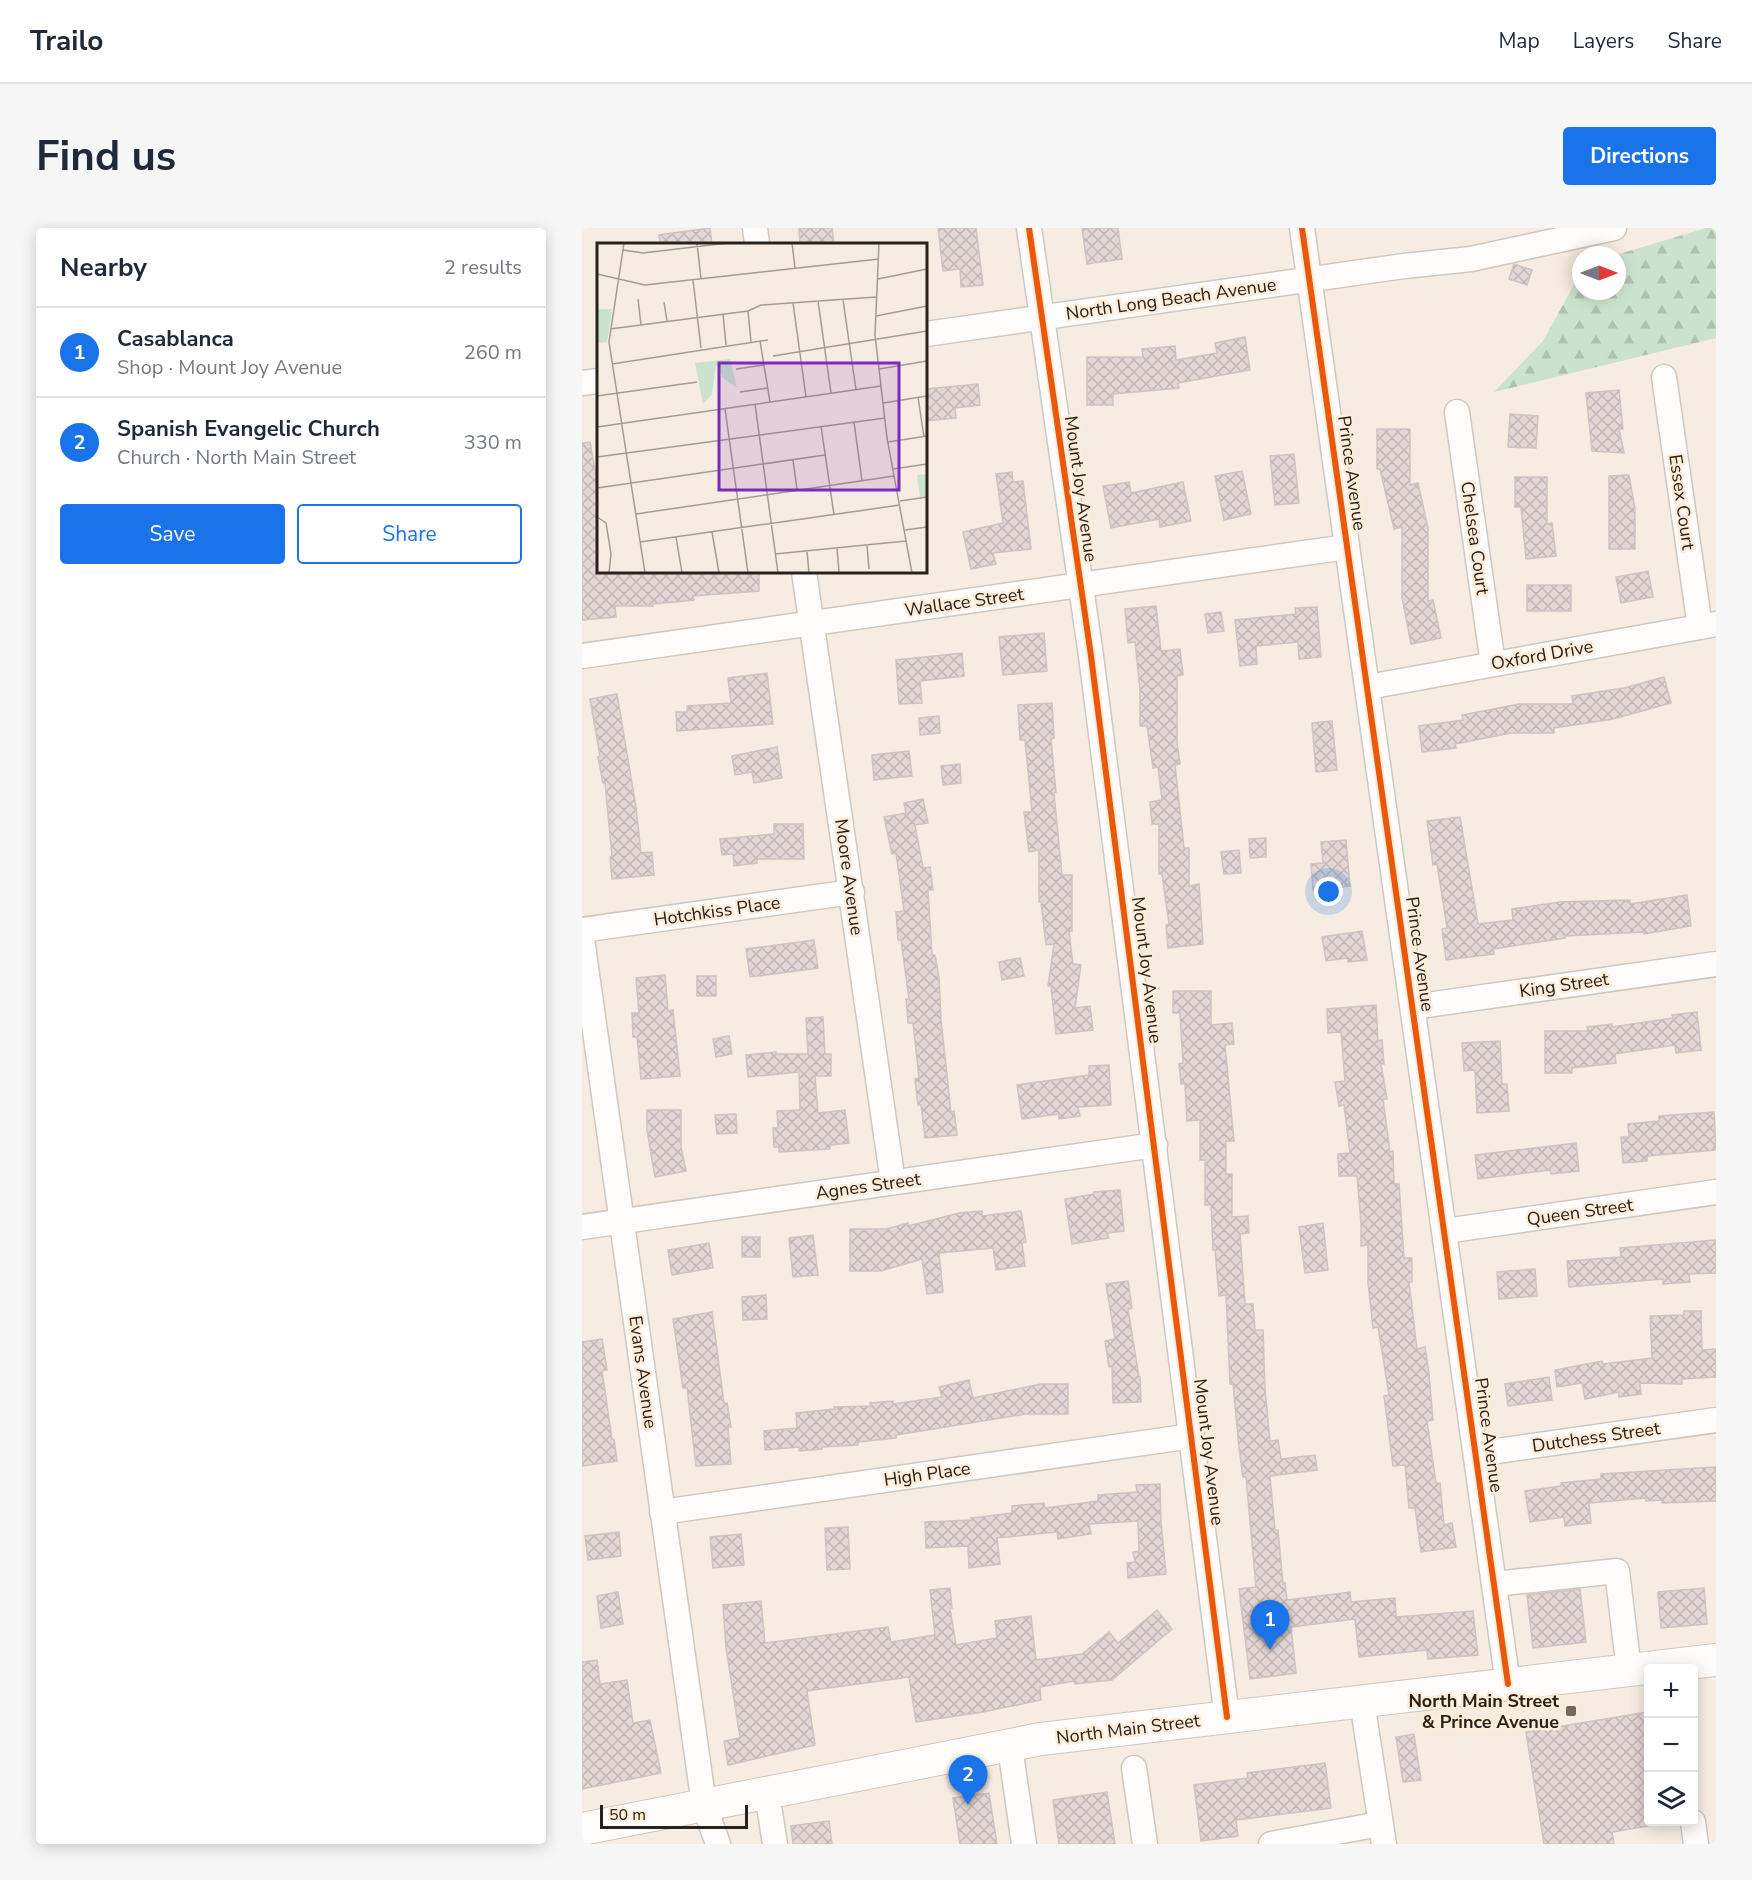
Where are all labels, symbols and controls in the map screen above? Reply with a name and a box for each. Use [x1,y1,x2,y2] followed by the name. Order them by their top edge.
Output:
[30,22,103,60] text: Trailo
[1498,27,1540,55] text: Map
[1573,27,1634,55] text: Layers
[1667,27,1722,55] text: Share
[1563,127,1716,185] button: Directions
[36,128,176,185] text: Find us
[597,243,927,573] inset map
[1572,246,1626,300] north arrow
[60,250,147,285] text: Nearby
[444,254,522,281] text: 2 results
[1064,272,1278,326] street label: North Long Beach Avenue
[117,324,234,354] text: Casablanca
[74,339,86,366] text: 1
[464,339,522,366] text: 260 m
[117,354,342,381] text: Shop · Mount Joy Avenue
[117,414,380,444] text: Spanish Evangelic Church
[1059,414,1103,564] street label: Mount Joy Avenue
[1332,414,1372,532] street label: Prince Avenue
[74,429,86,456] text: 2
[464,429,522,456] text: 330 m
[117,444,356,471] text: Church · North Main Street
[1663,453,1701,552] street label: Essex Court
[1455,480,1495,597] street label: Chelsea Court
[60,504,285,564] button: Save
[297,504,522,564] button: Share
[903,582,1026,622] street label: Wallace Street
[1489,634,1595,676] street label: Oxford Drive
[829,817,869,937] street label: Moore Avenue
[1314,877,1343,906] your location
[652,890,782,932] street label: Hotchkiss Place
[1126,895,1168,1045] street label: Mount Joy Avenue
[1400,895,1440,1013] street label: Prince Avenue
[1518,967,1611,1003] street label: King Street
[814,1167,923,1205] street label: Agnes Street
[1525,1193,1635,1231] street label: Queen Street
[623,1314,663,1430] street label: Evans Avenue
[1469,1376,1509,1494] street label: Prince Avenue
[1188,1377,1230,1527] street label: Mount Joy Avenue
[1531,1416,1662,1458] street label: Dutchess Street
[882,1456,972,1492] street label: High Place
[1250,1600,1290,1650] pin: 1
[1644,1664,1698,1826] map controls
[1644,1664,1698,1718] button: +
[1408,1689,1559,1734] place label: North Main Street & Prince Avenue
[1564,1704,1578,1718] marker: North Main Street & Prince Avenue
[1055,1708,1202,1750] street label: North Main Street
[1644,1718,1698,1772] button: −
[948,1756,988,1805] pin: 2
[1644,1772,1698,1826] button: layers
[600,1802,748,1830] scale bar
[609,1804,646,1826] text: 50 m

